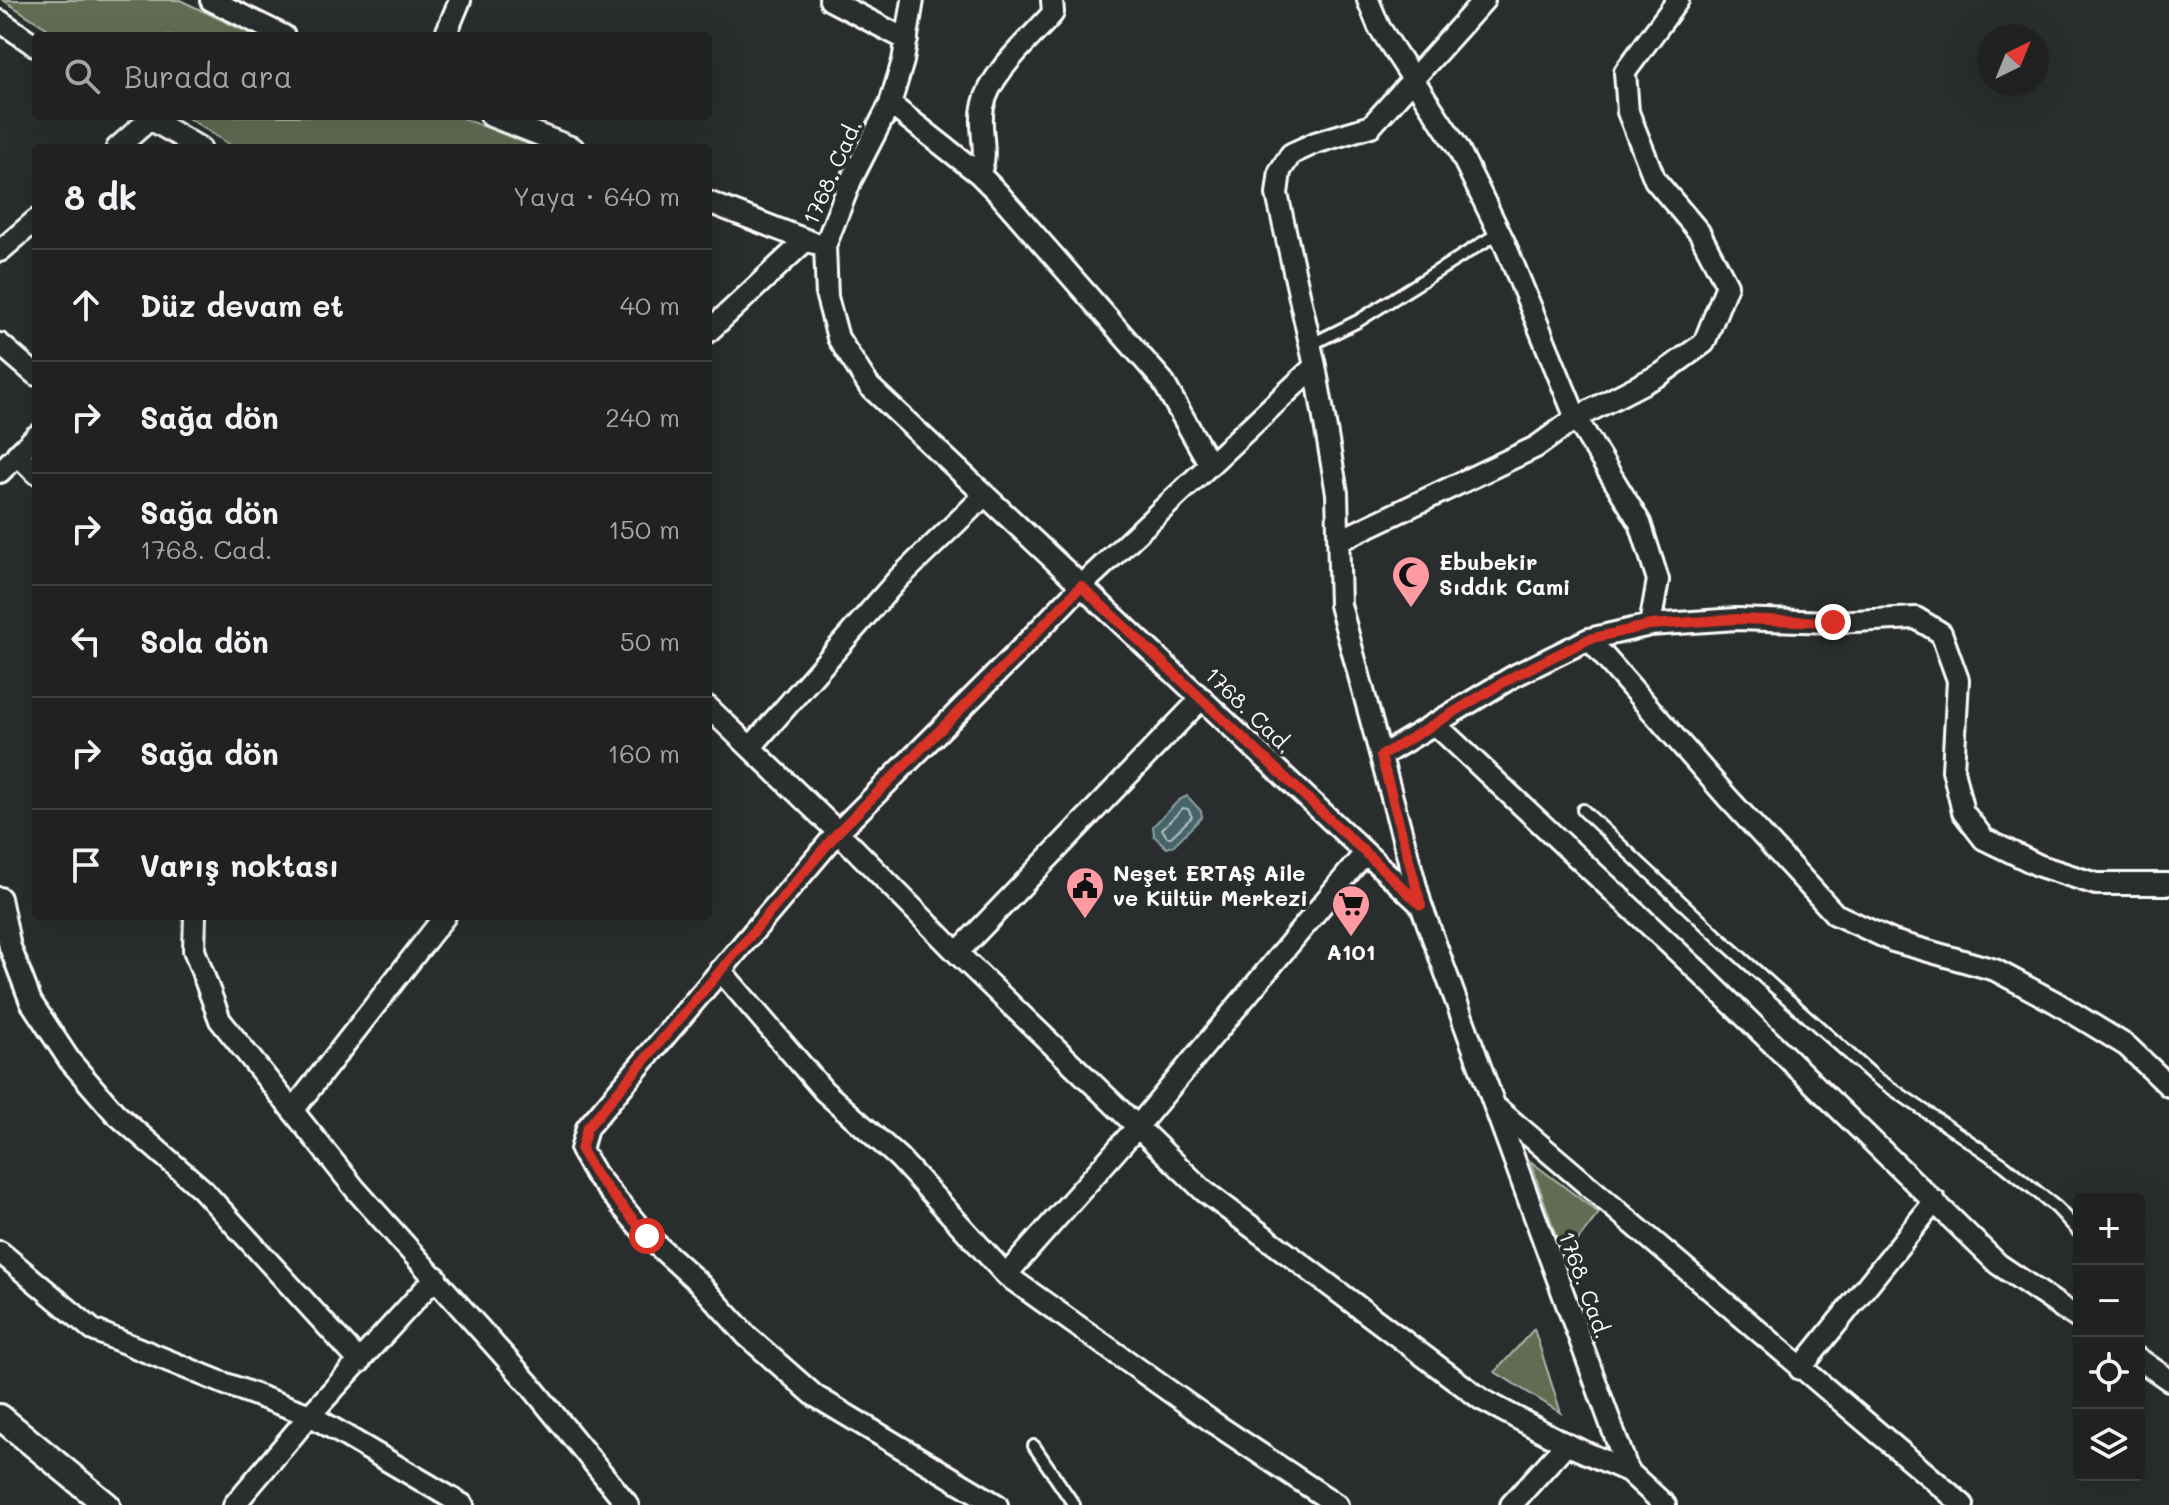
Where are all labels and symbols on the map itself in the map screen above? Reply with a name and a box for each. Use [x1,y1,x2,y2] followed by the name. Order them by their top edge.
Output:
[1977,24,2049,96] north arrow
[796,115,868,229] street label: 1768. Cad.
[1439,547,1571,601] place label: Ebubekir Sıddık Cami
[1390,554,1432,609] mosque icon: Ebubekir Sıddık Cami
[1815,604,1851,640] route end
[1199,660,1300,759] street label: 1768. Cad.
[1113,858,1308,912] place label: Neşet ERTAŞ Aile ve Kültür Merkezi
[1064,865,1106,920] public building icon: Neşet ERTAŞ Aile ve Kültür Merkezi
[1330,883,1372,938] supermarket icon: A101
[1327,937,1375,966] place label: A101
[629,1218,665,1254] route start
[1553,1227,1618,1342] street label: 1768. Cad.

